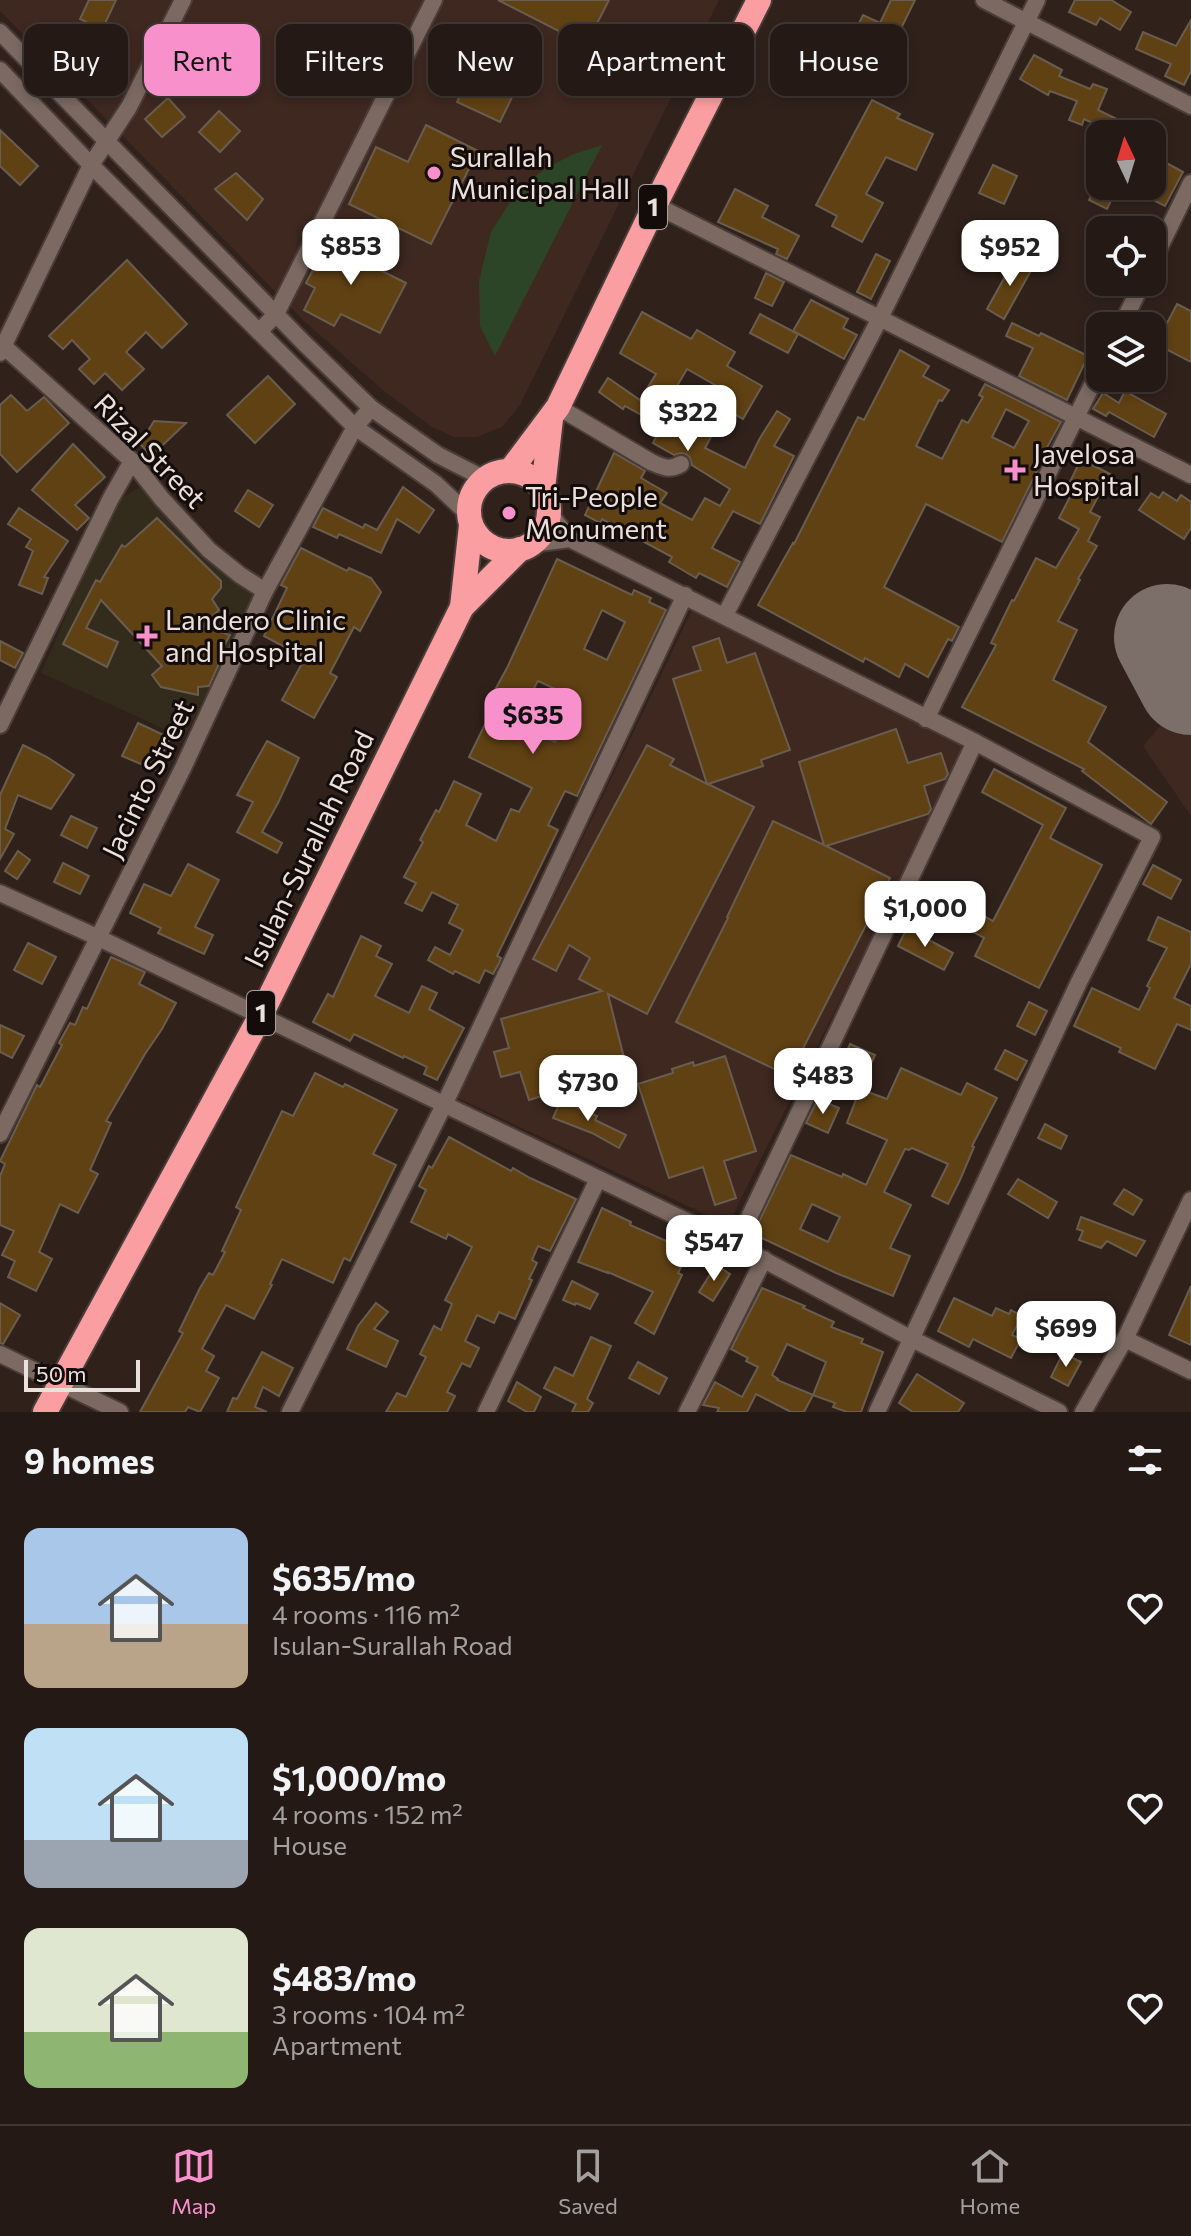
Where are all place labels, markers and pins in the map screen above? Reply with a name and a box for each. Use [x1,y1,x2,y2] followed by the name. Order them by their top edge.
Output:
[450,139,630,205] place label: Surallah Municipal Hall
[425,164,443,182] marker: Surallah Municipal Hall
[304,219,398,287] pin: $853
[963,220,1057,288] pin: $952
[641,385,735,453] pin: $322
[1033,436,1140,502] place label: Javelosa Hospital
[1004,459,1026,481] marker: Javelosa Hospital
[525,479,667,545] place label: Tri-People Monument
[500,504,518,522] marker: Tri-People Monument
[165,602,346,668] place label: Landero Clinic and Hospital
[136,625,158,647] marker: Landero Clinic and Hospital
[486,688,580,756] pin: $635
[860,881,990,949] pin: $1,000
[776,1048,870,1116] pin: $483
[541,1055,635,1123] pin: $730
[667,1215,761,1283] pin: $547
[1019,1301,1113,1369] pin: $699

